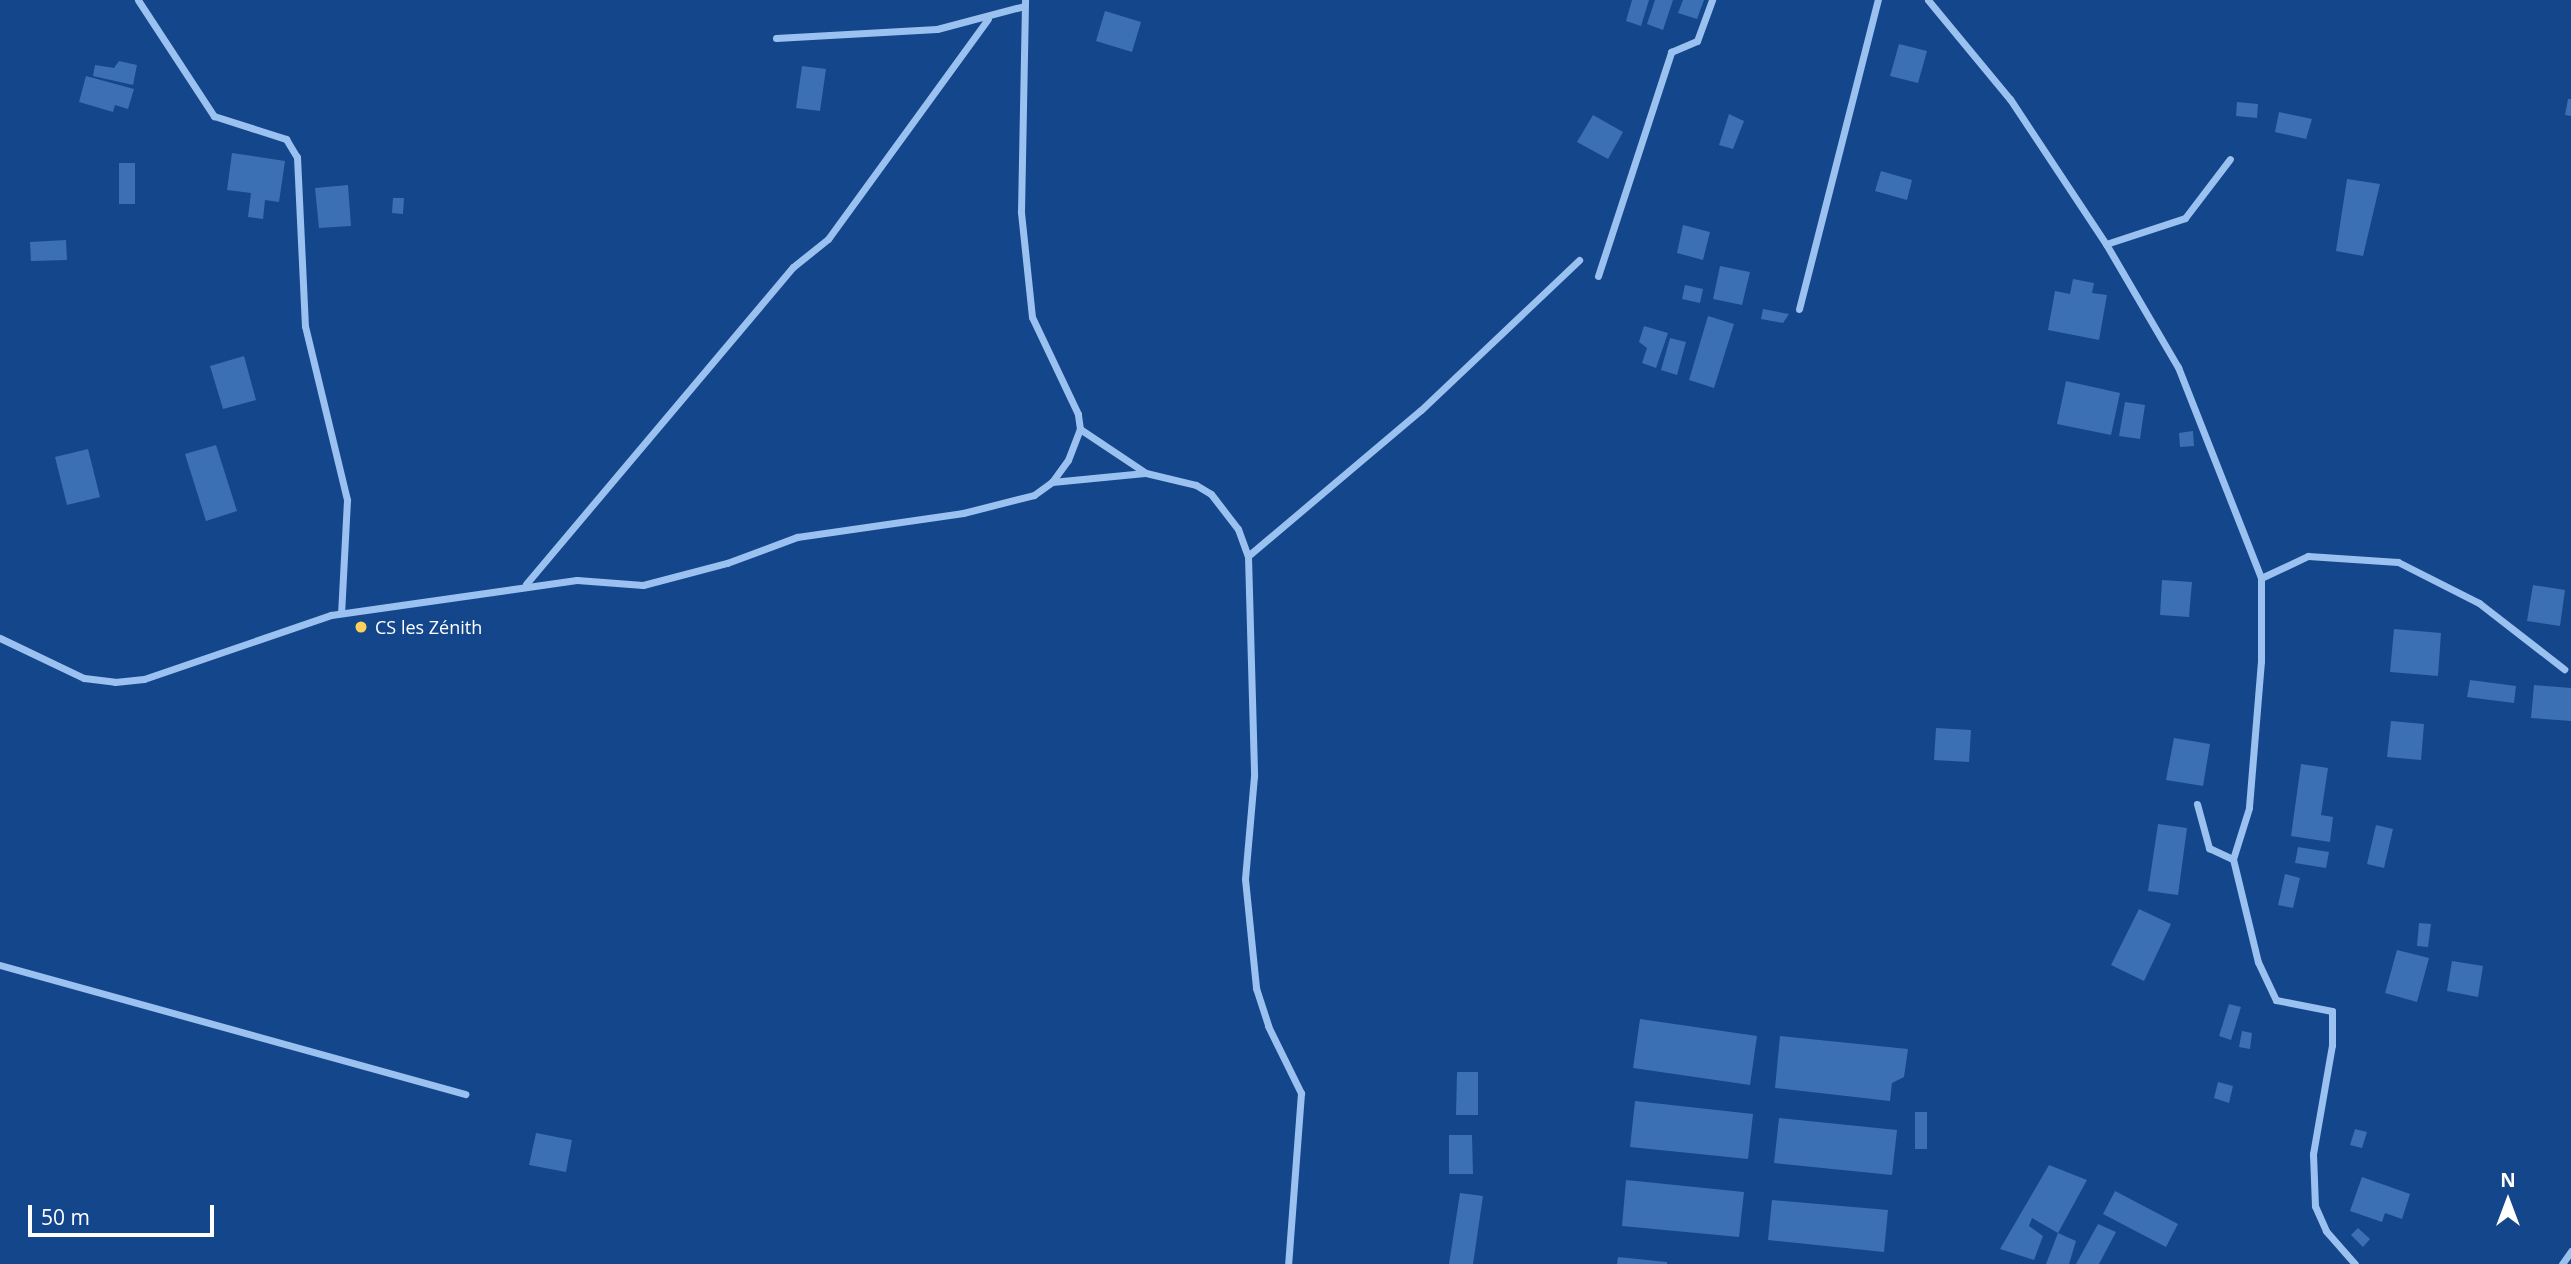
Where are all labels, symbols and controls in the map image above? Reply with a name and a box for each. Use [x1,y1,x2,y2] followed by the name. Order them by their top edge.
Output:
[375,616,482,638] place label: CS les Zénith
[353,619,369,635] marker: CS les Zénith
[2473,1166,2543,1236] north arrow
[2500,1167,2516,1193] text: N
[32,1190,217,1234] scale bar
[41,1203,90,1231] text: 50 m

